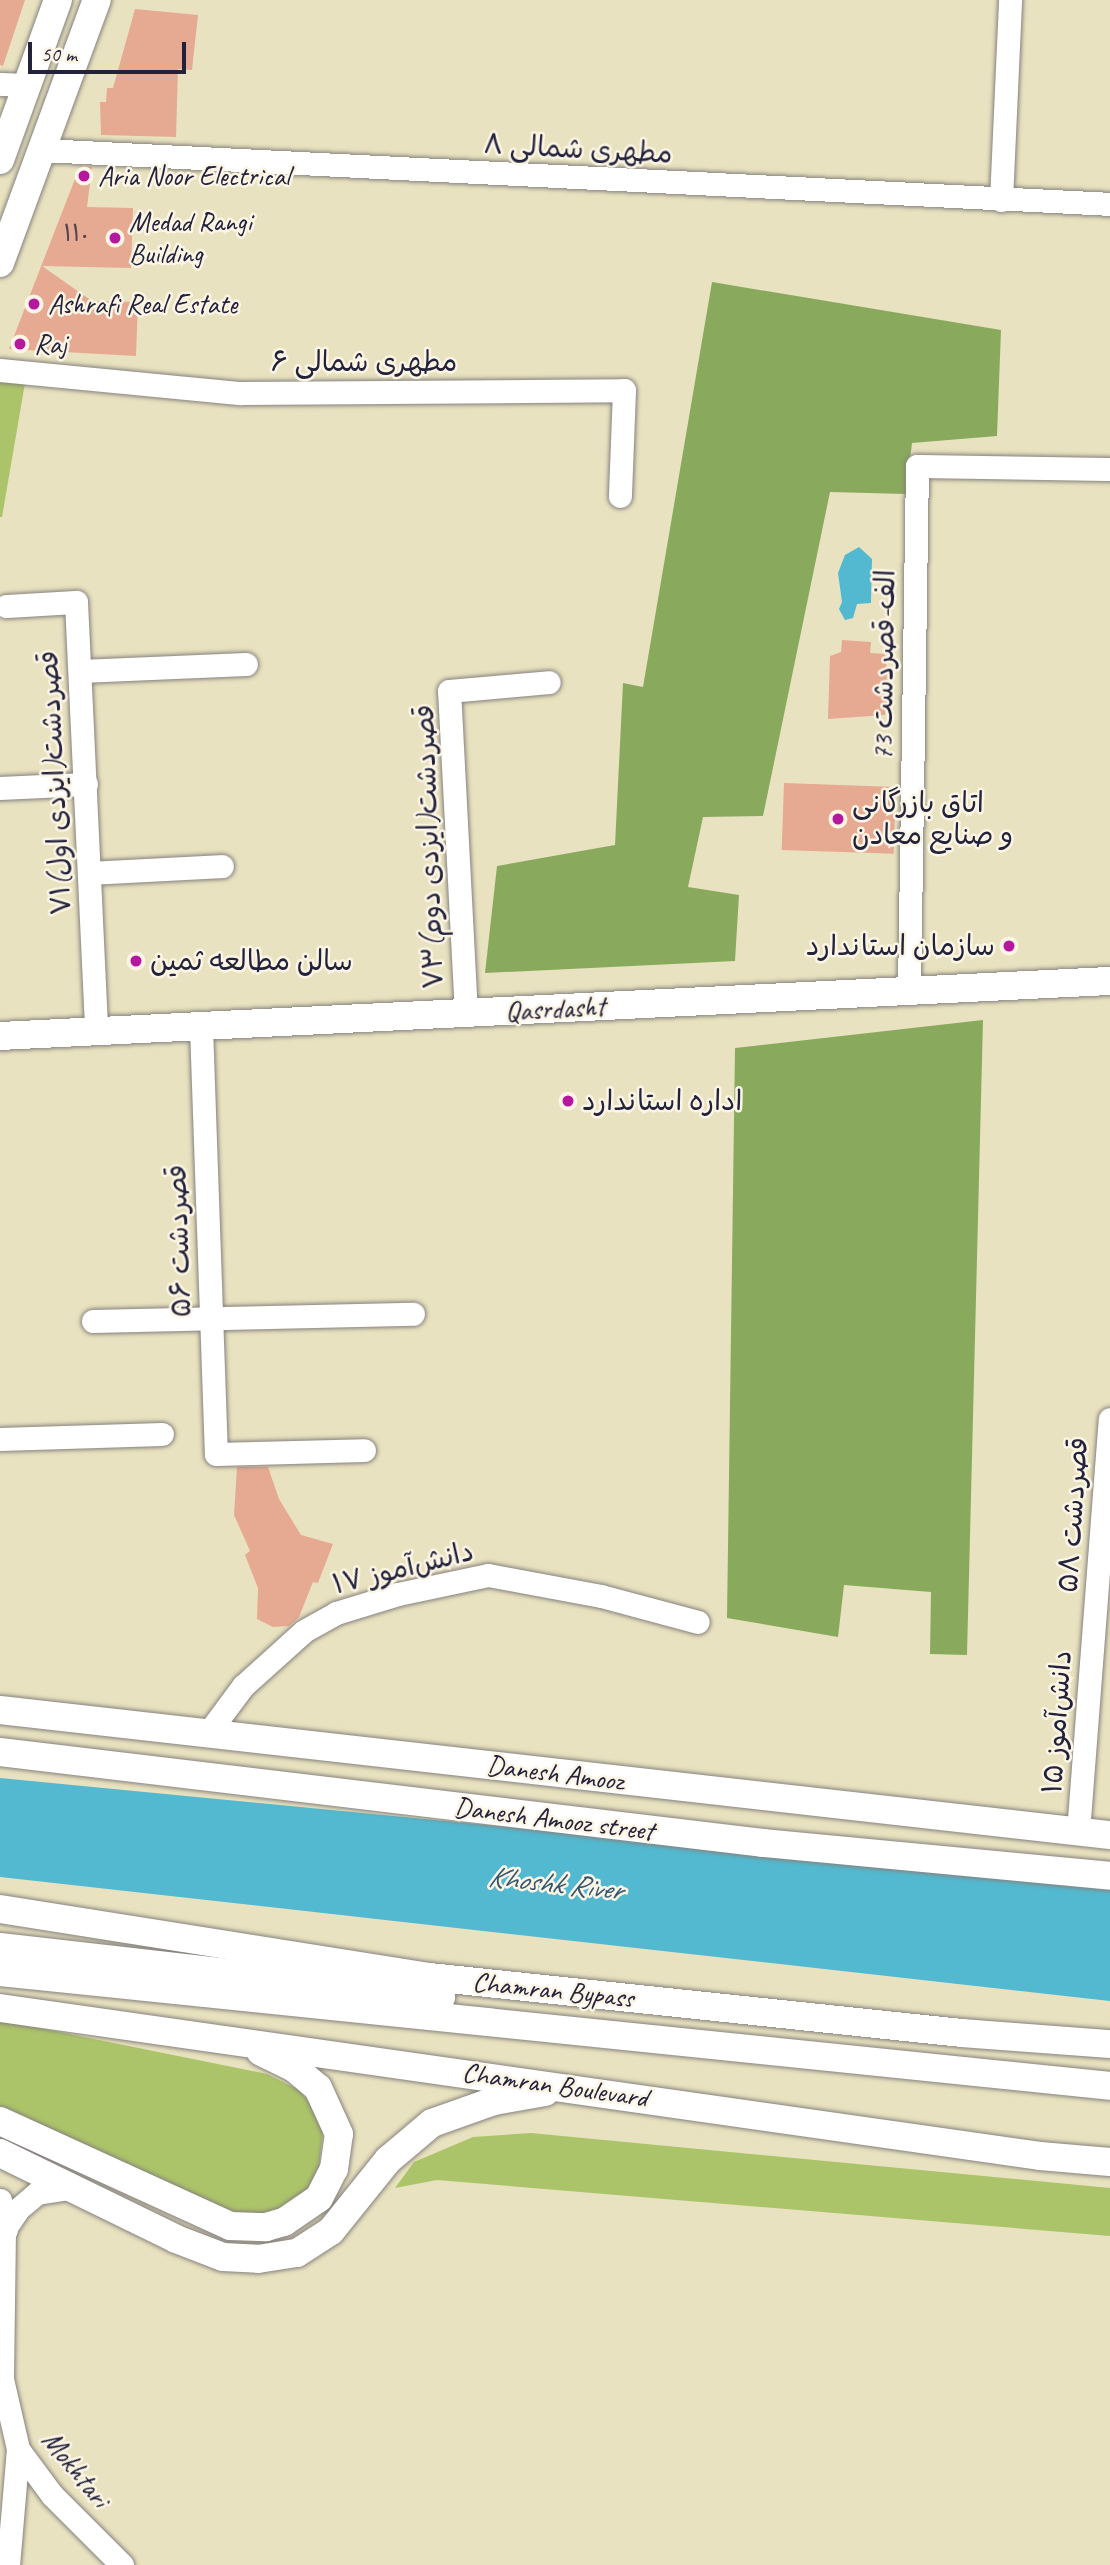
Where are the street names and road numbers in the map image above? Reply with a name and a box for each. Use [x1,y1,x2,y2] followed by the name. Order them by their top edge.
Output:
[483,127,673,171] street label: ۸ مطهری شمالی
[271,345,457,379] street label: ۶ مطهری شمالی
[866,569,902,761] street label: 73 الف-قصردشت
[31,650,79,916] street label: ۷۱قصردشت(ایزدی اول)
[407,704,451,990] street label: ۷۳قصردشت(ایزدی دوم)
[504,990,606,1028] street label: Qasrdasht
[160,1164,198,1318] street label: ۵۶ قصردشت
[1051,1436,1095,1594] street label: قصردشت ۵۸
[329,1534,477,1602] street label: دانش‌آموز ۱۷
[1035,1649,1079,1795] street label: دانش‌آموز ۱۵
[484,1748,626,1798] street label: Danesh Amooz
[452,1790,656,1848] street label: Danesh Amooz street
[471,1965,635,2015] street label: Chamran Bypass
[460,2055,650,2115] street label: Chamran Boulevard
[35,2424,117,2514] street label: Mokhtari

